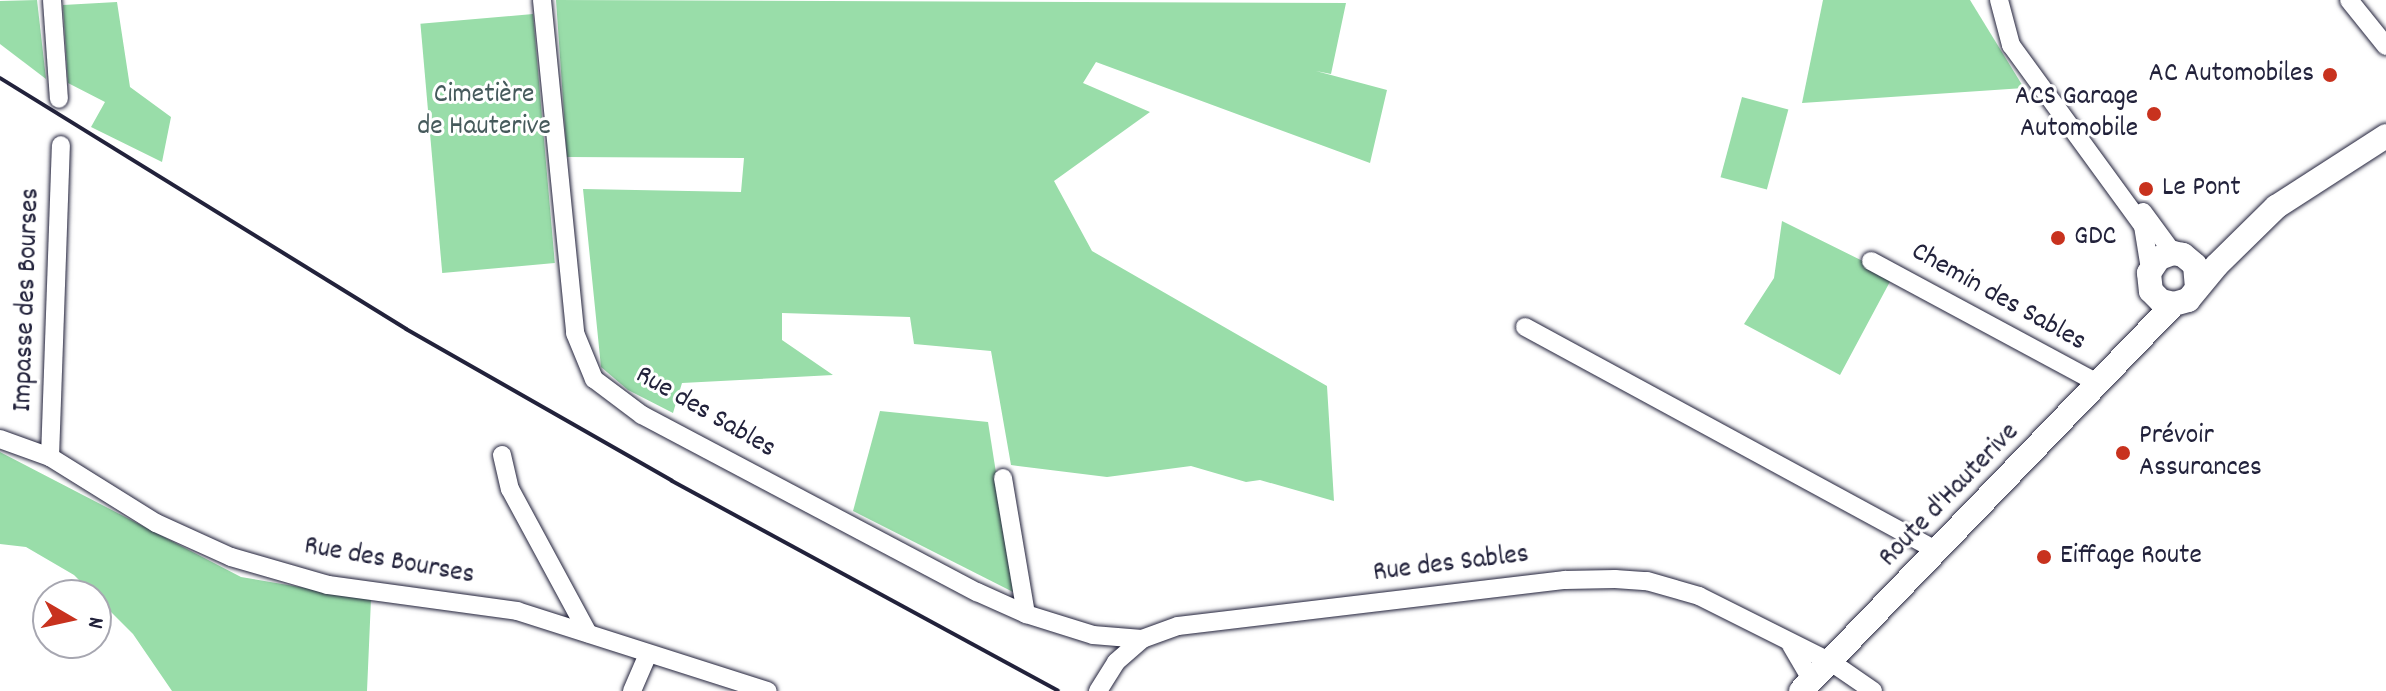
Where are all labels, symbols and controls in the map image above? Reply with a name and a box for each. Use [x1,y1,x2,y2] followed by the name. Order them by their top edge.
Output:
[2149,58,2314,92] place label: AC Automobiles
[2321,66,2339,84] marker: AC Automobiles
[417,79,551,145] park label: Cimetière de Hauterive
[2015,81,2138,147] place label: ACS Garage Automobile
[2145,105,2163,123] marker: ACS Garage Automobile
[2162,172,2241,206] place label: Le Pont
[2137,180,2155,198] marker: Le Pont
[7,187,49,413] street label: Impasse des Bourses
[2074,221,2116,255] place label: GDC
[2049,229,2067,247] marker: GDC
[1905,236,2091,360] street label: Chemin des Sables
[629,359,781,467] street label: Rue des Sables
[1873,417,2027,575] street label: Route d'Hauterive
[2139,420,2262,486] place label: Prévoir Assurances
[2114,444,2132,462] marker: Prévoir Assurances
[301,531,477,593] street label: Rue des Bourses
[1371,539,1531,591] street label: Rue des Sables
[2060,540,2202,574] place label: Eiffage Route
[2035,548,2053,566] marker: Eiffage Route
[32,579,112,659] north arrow
[78,615,110,630] text: N

